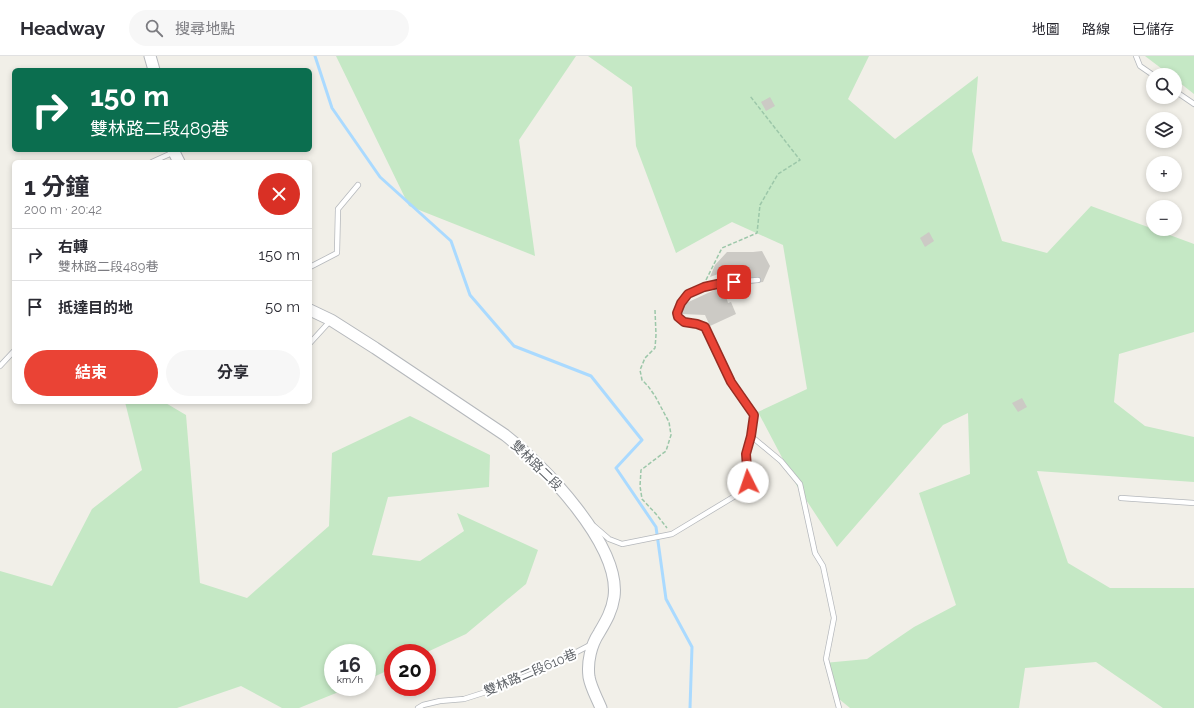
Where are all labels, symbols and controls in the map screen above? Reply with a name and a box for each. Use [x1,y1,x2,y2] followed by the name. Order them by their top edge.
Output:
[129,10,409,46] search box
[20,17,105,39] text: Headway
[143,17,165,39] icon: search
[175,20,235,38] text: 搜尋地點
[1032,21,1060,37] text: 地圖
[1082,21,1110,37] text: 路線
[1132,21,1174,37] text: 已儲存
[1146,68,1182,236] map controls
[1146,68,1182,104] button: search
[90,80,169,113] text: 150 m
[24,84,76,136] icon: right
[1146,112,1182,148] button: layers
[90,118,229,139] text: 雙林路二段489巷
[1146,156,1182,192] button: +
[24,172,90,201] text: 1 分鐘
[258,173,300,215] button: close
[1146,200,1182,236] button: −
[24,202,102,217] text: 200 m · 20:42
[58,238,88,256] text: 右轉
[24,244,46,266] icon: right
[259,246,300,264] text: 150 m
[58,259,158,274] text: 雙林路二段489巷
[717,265,751,299] pin
[723,271,745,293] icon: arrive
[24,296,46,318] icon: arrive
[265,298,300,316] text: 50 m
[58,299,133,317] text: 抵達目的地
[24,350,158,396] button: 結束
[166,350,300,396] button: 分享
[508,437,565,493] street label: 雙林路二段
[727,461,769,503] position arrow
[384,644,436,696] speed limit sign: 20
[482,646,579,699] street label: 雙林路二段610巷
[339,653,361,677] text: 16
[337,674,363,685] text: km/h

